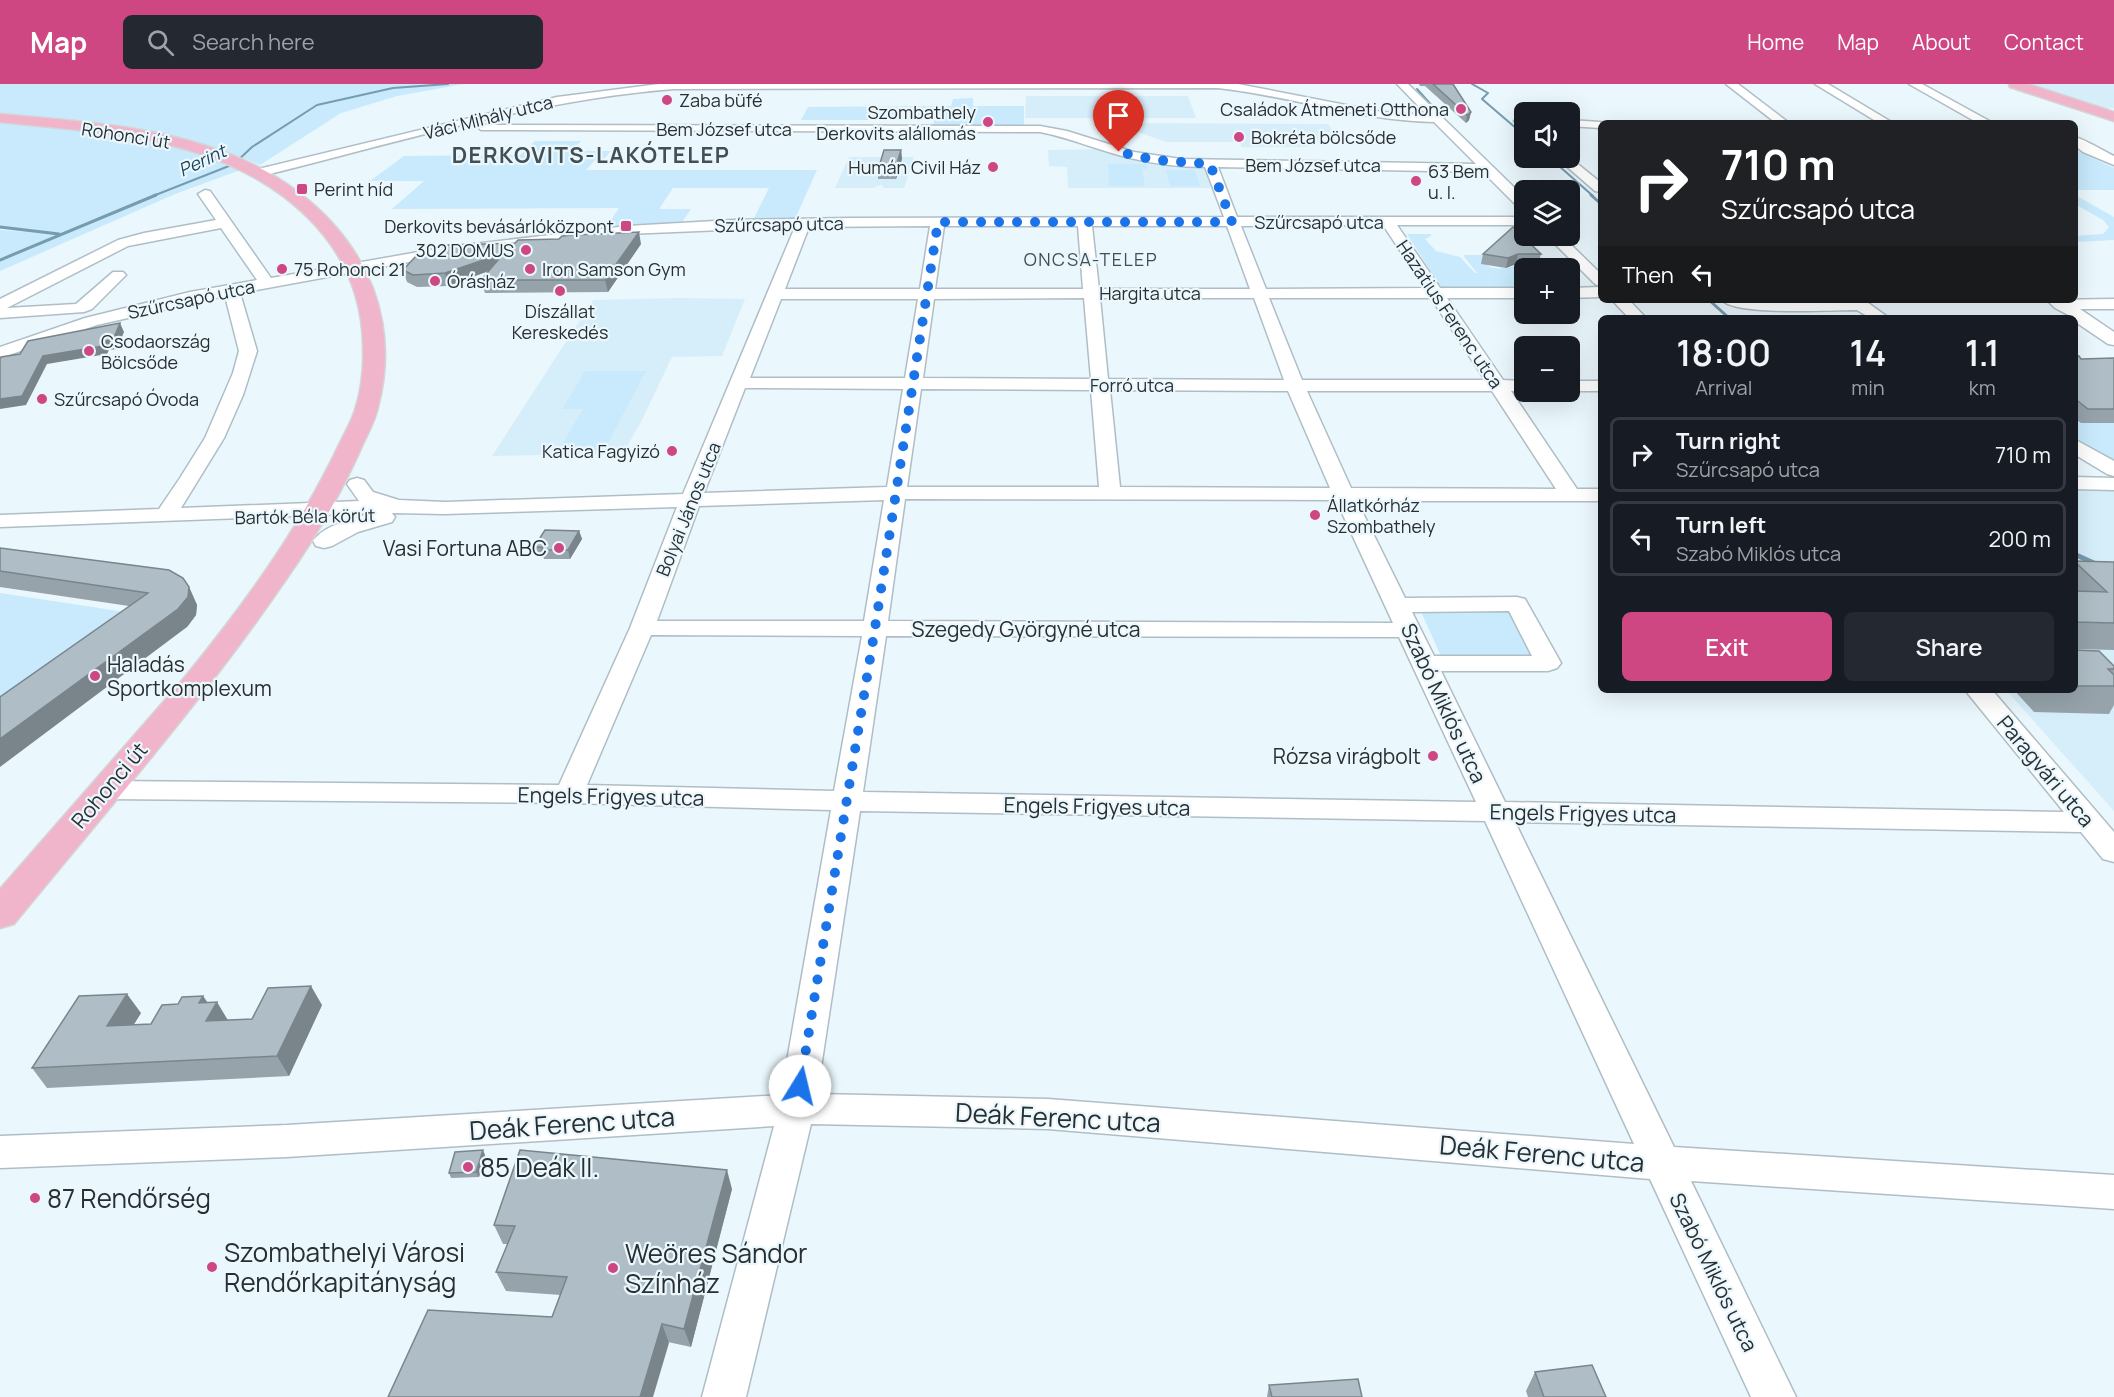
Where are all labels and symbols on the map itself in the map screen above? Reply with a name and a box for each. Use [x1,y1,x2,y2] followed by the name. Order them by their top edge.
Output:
[679,88,763,112] place label: Zaba büfé
[421,89,555,145] street label: Váci Mihály utca
[1093,90,1144,152] pin
[660,93,674,107] marker: Zaba büfé
[1220,97,1449,121] place label: Családok Átmeneti Otthona
[816,100,976,145] place label: Szombathely Derkovits alállomás
[1454,102,1468,116] marker: Családok Átmeneti Otthona
[981,115,995,129] marker: Szombathely Derkovits alállomás
[80,116,172,154] street label: Rohonci út
[656,117,792,141] street label: Bem József utca
[1251,125,1396,149] place label: Bokréta bölcsőde
[1232,130,1246,144] marker: Bokréta bölcsőde
[174,138,231,181] water label: Perint
[452,140,730,170] district label: DERKOVITS-LAKÓTELEP
[1245,153,1381,177] street label: Bem József utca
[848,155,981,179] place label: Humán Civil Ház
[1428,159,1489,204] place label: 63 Bem u. I.
[986,160,1000,174] marker: Humán Civil Ház
[1409,174,1423,188] marker: 63 Bem u. I.
[314,177,393,201] place label: Perint híd
[295,182,309,196] marker: Perint híd
[1254,210,1384,234] street label: Szűrcsapó utca
[714,211,844,237] street label: Szűrcsapó utca
[384,214,614,238] place label: Derkovits bevásárlóközpont
[619,219,633,233] marker: Derkovits bevásárlóközpont
[1391,235,1509,393] street label: Hazatius Ferenc utca
[416,238,514,262] place label: 302 DOMUS
[519,243,533,257] marker: 302 DOMUS
[1024,247,1158,271] district label: ONCSA-TELEP
[294,257,406,281] place label: 75 Rohonci 21
[542,257,686,281] place label: Iron Samson Gym
[275,262,289,276] marker: 75 Rohonci 21
[523,262,537,276] marker: Iron Samson Gym
[447,269,516,293] place label: Órásház
[125,274,257,324] street label: Szűrcsapó utca
[428,274,442,288] marker: Órásház
[1099,281,1201,305] street label: Hargita utca
[553,284,567,298] marker: Díszállat Kereskedés
[512,299,608,344] place label: Díszállat Kereskedés
[101,329,211,374] place label: Csodaország Bölcsőde
[82,344,96,358] marker: Csodaország Bölcsőde
[1090,373,1174,397] street label: Forró utca
[54,387,199,411] place label: Szűrcsapó Óvoda
[35,392,49,406] marker: Szűrcsapó Óvoda
[650,438,726,580] street label: Bolyai János utca
[542,439,660,463] place label: Katica Fagyizó
[665,444,679,458] marker: Katica Fagyizó
[1327,493,1436,538] place label: Állatkórház Szombathely
[234,503,376,529] street label: Bartók Béla körút
[1308,508,1322,522] marker: Állatkórház Szombathely
[383,534,547,562] place label: Vasi Fortuna ABC
[552,541,566,555] marker: Vasi Fortuna ABC
[911,615,1141,643] street label: Szegedy Györgyné utca
[1395,619,1493,787] street label: Szabó Miklós utca
[107,650,272,702] place label: Haladás Sportkomplexum
[88,669,102,683] marker: Haladás Sportkomplexum
[1991,709,2101,833] street label: Paragvári utca
[65,736,153,834] street label: Rohonci út
[1273,742,1421,770] place label: Rózsa virágbolt
[1426,749,1440,763] marker: Rózsa virágbolt
[517,780,705,812] street label: Engels Frigyes utca
[1003,790,1191,822] street label: Engels Frigyes utca
[1489,797,1677,829] street label: Engels Frigyes utca
[768,1054,832,1118] position arrow
[954,1094,1162,1140] street label: Deák Ferenc utca
[468,1098,676,1148] street label: Deák Ferenc utca
[1438,1126,1646,1180] street label: Deák Ferenc utca
[480,1149,599,1185] place label: 85 Deák II.
[461,1160,475,1174] marker: 85 Deák II.
[47,1180,211,1216] place label: 87 Rendőrség
[1663,1188,1765,1356] street label: Szabó Miklós utca
[28,1191,42,1205] marker: 87 Rendőrség
[224,1234,465,1300] place label: Szombathelyi Városi Rendőrkapitányság
[625,1235,808,1301] place label: Weöres Sándor Színház
[205,1260,219,1274] marker: Szombathelyi Városi Rendőrkapitányság
[606,1261,620,1275] marker: Weöres Sándor Színház

